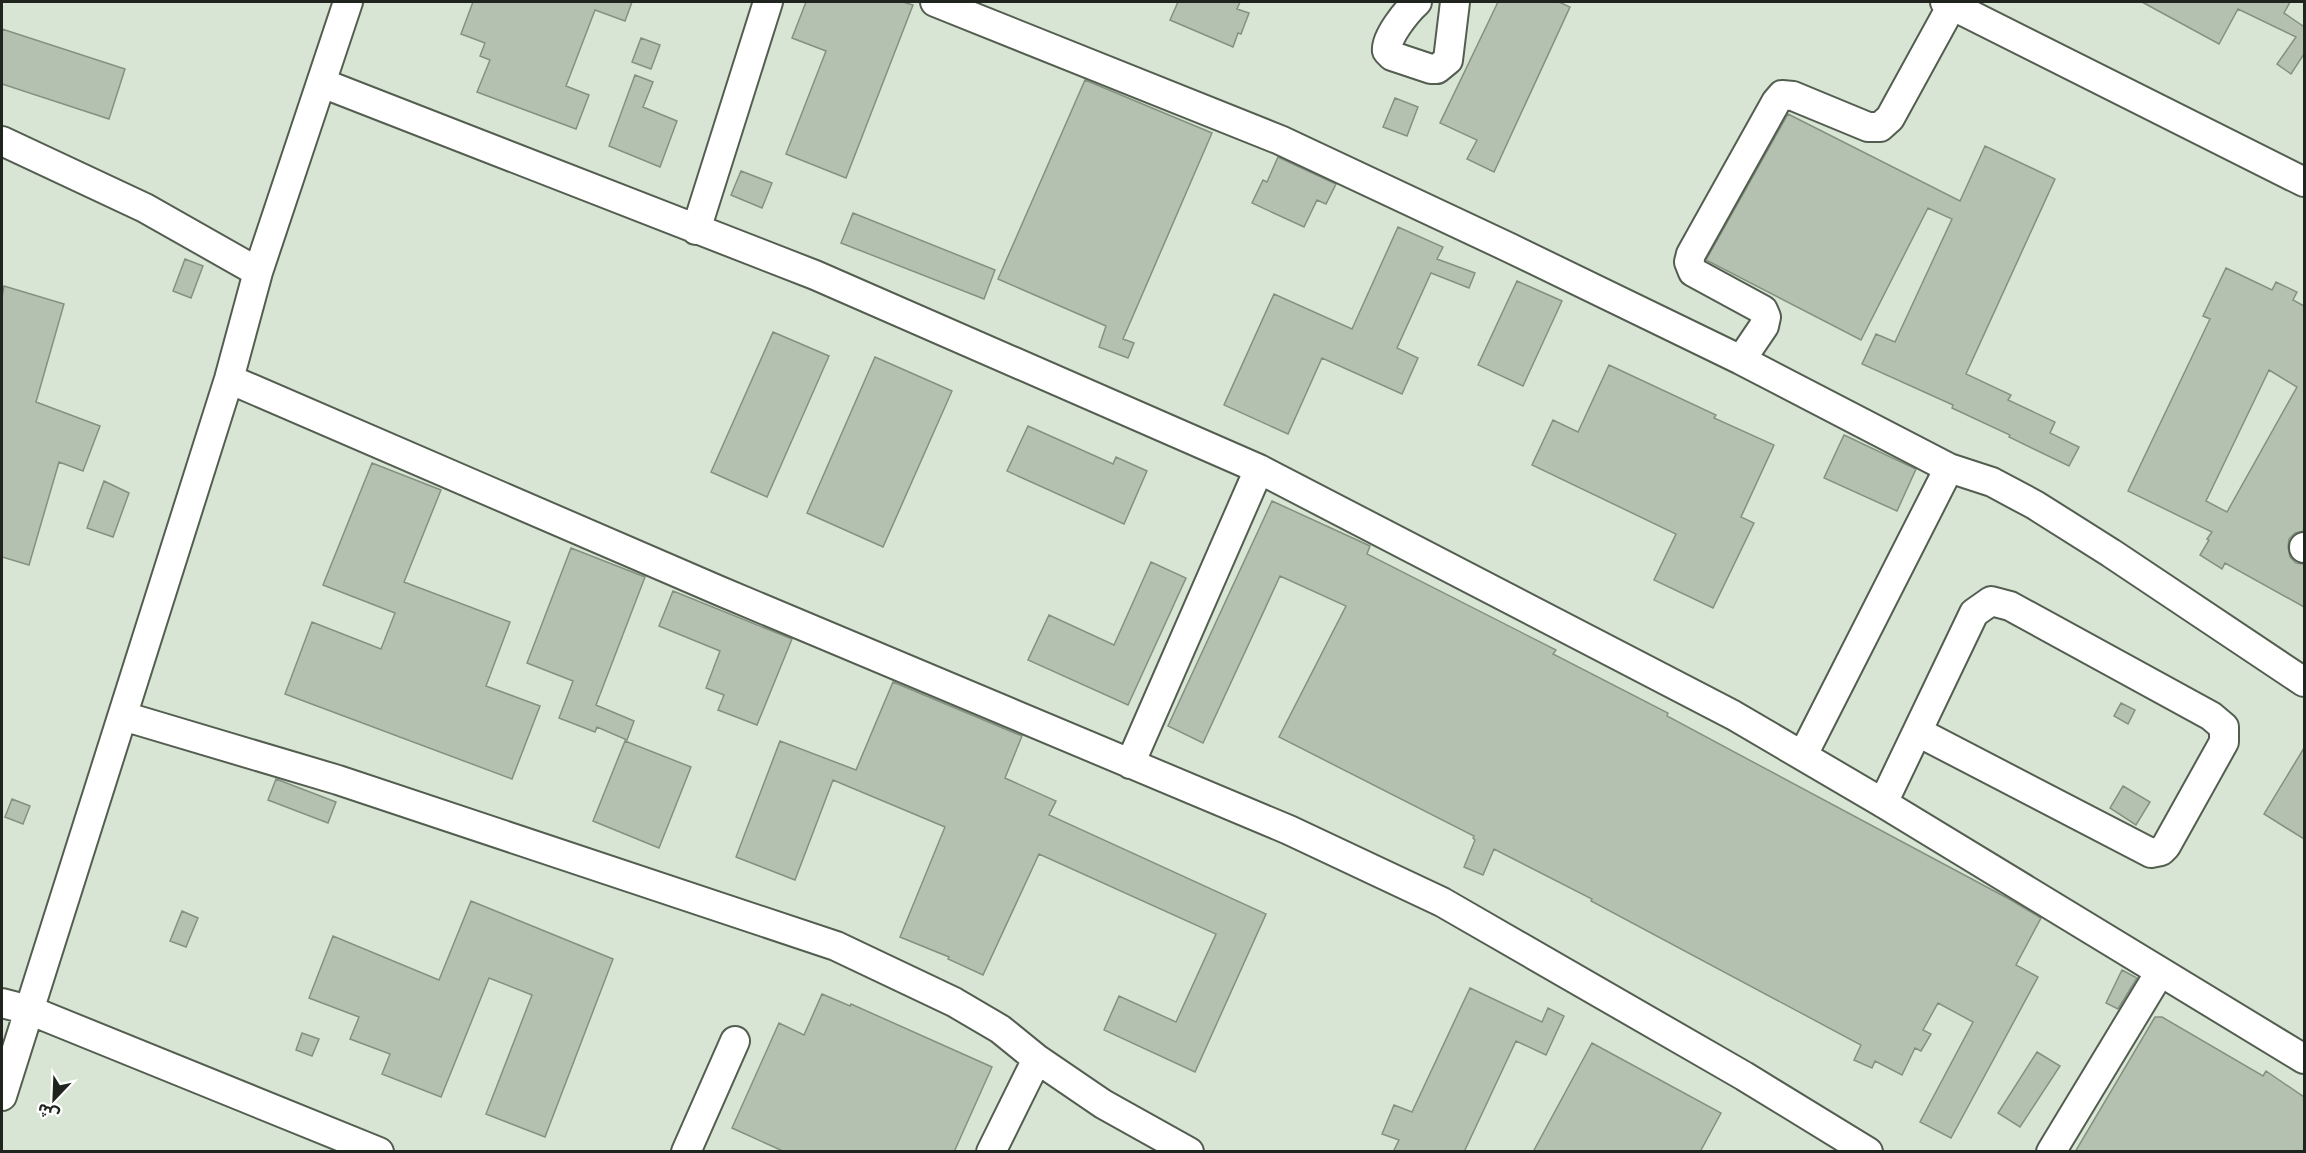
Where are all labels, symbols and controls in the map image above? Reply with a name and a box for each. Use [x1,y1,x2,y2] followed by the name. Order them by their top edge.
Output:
[24,1069,84,1129] north arrow
[34,1099,62,1125] text: ش

